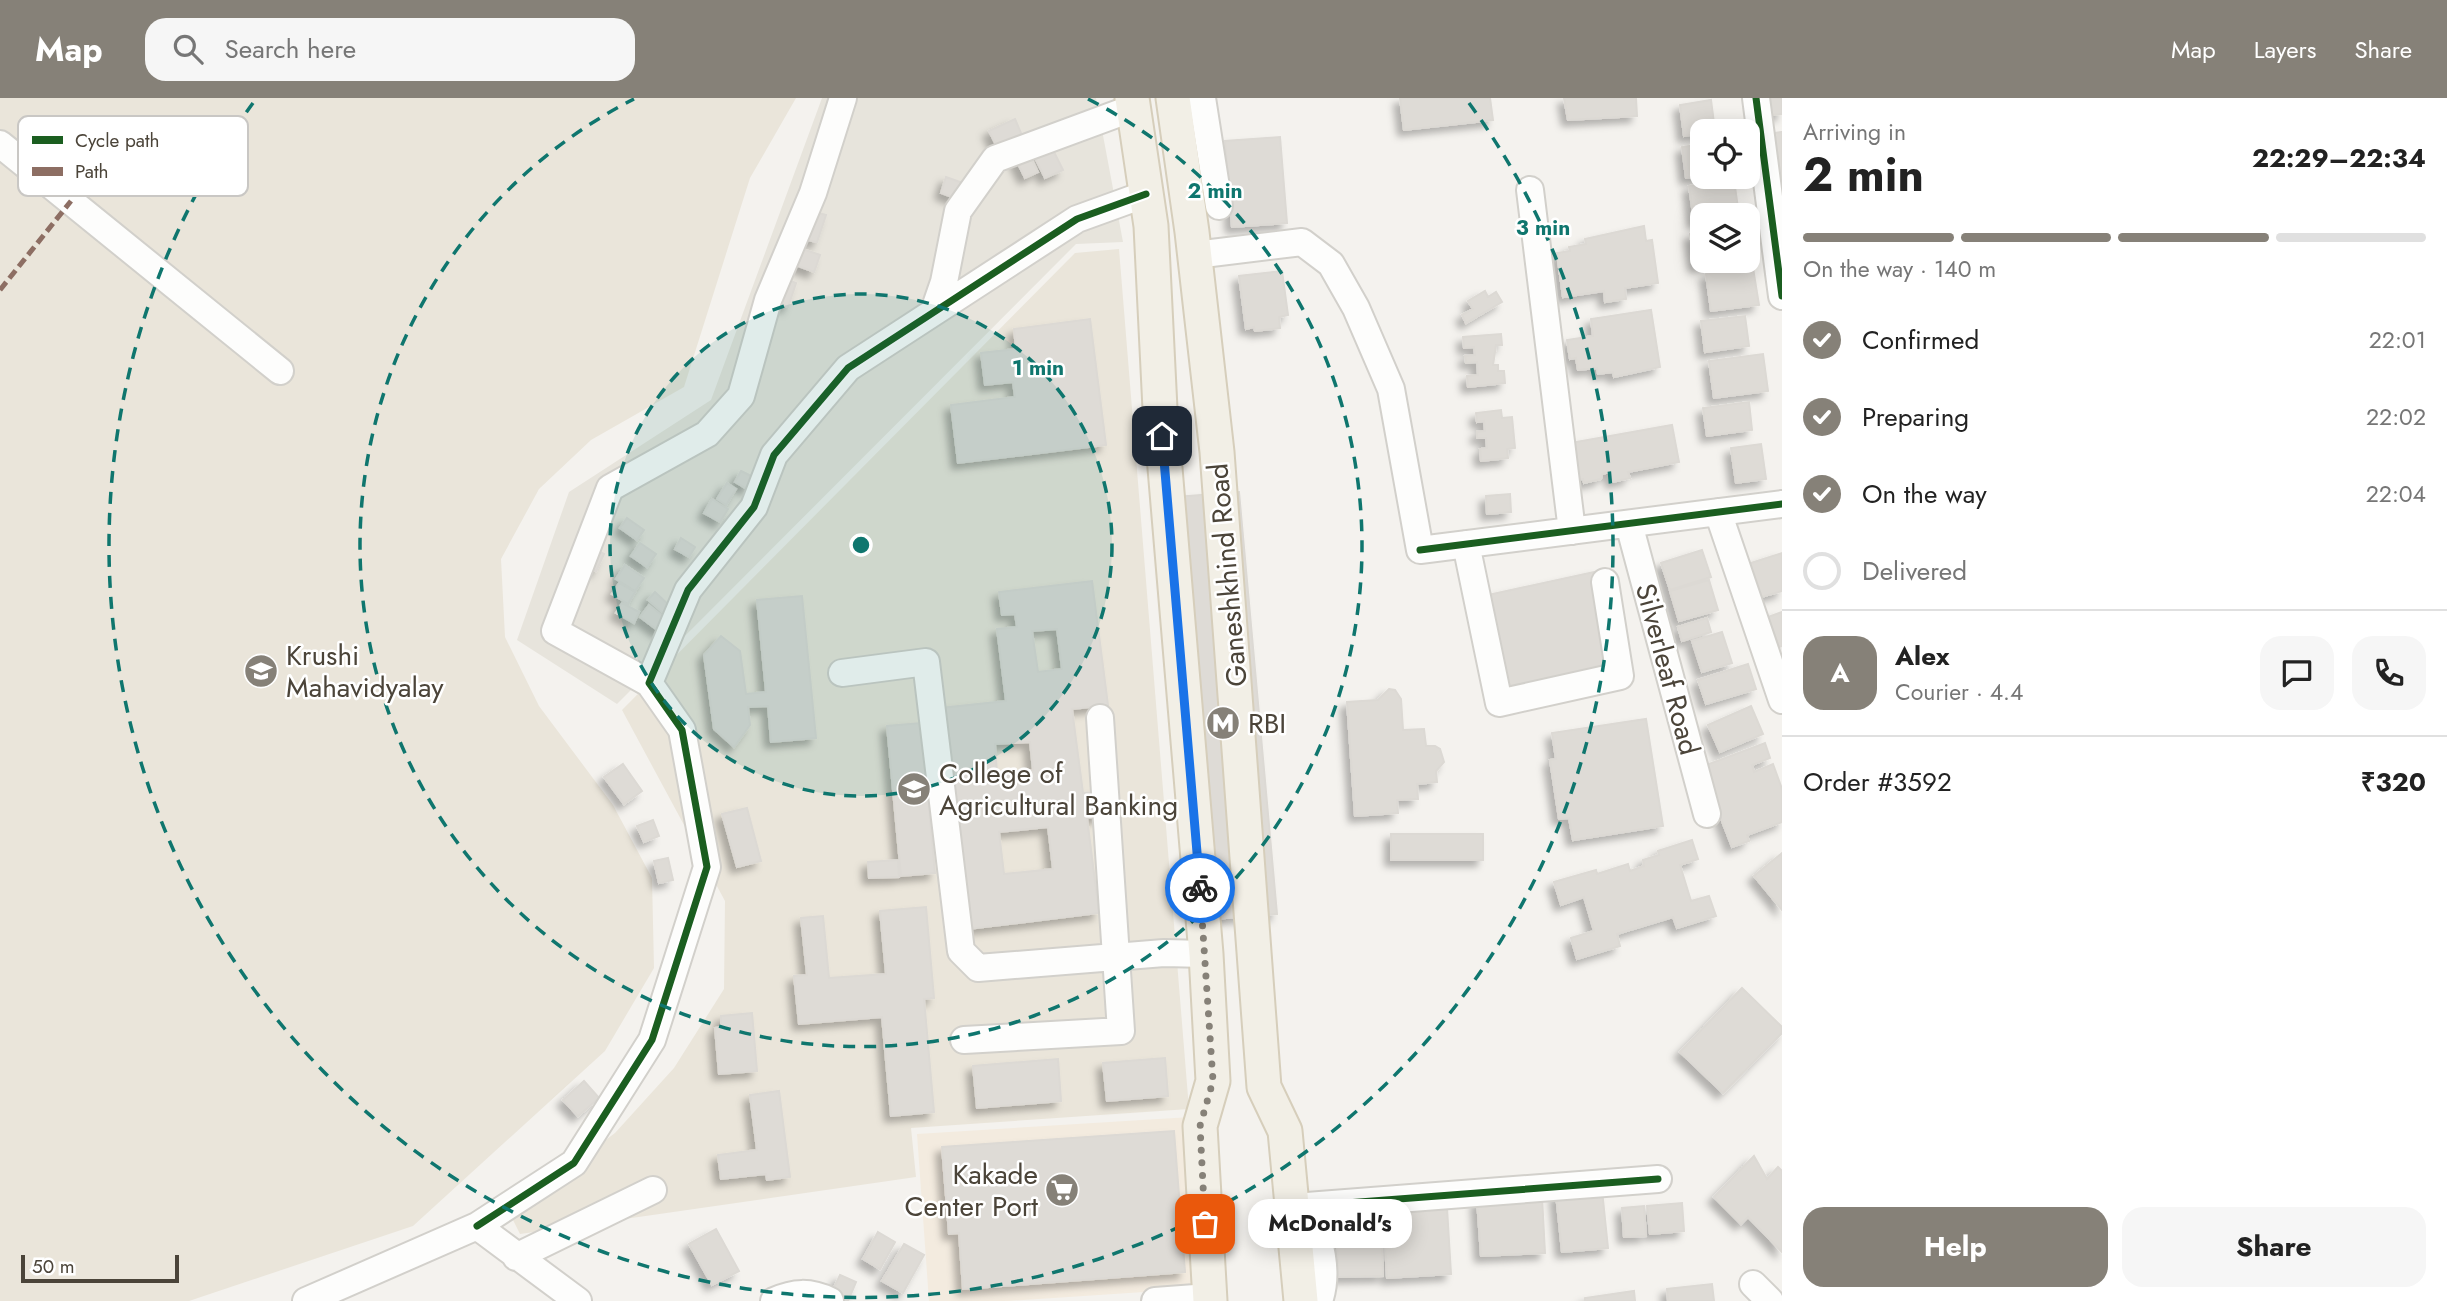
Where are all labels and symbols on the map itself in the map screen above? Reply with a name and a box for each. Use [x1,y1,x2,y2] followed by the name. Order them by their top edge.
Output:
[18,116,248,196] legend
[75,127,160,154] text: Cycle path
[75,158,109,185] text: Path
[1187,176,1243,206] text: 2 min
[1516,213,1570,243] text: 3 min
[1012,353,1064,383] text: 1 min
[1132,406,1192,466] pin
[1197,462,1258,688] street label: Ganeshkhind Road
[849,533,873,557] centre of rings
[1625,579,1710,759] street label: Silverleaf Road
[286,635,444,708] place label: Krushi Mahavidyalay
[242,652,280,690] school or university icon: Krushi Mahavidyalay
[1248,703,1286,744] place label: RBI
[1204,704,1242,742] metro station icon: RBI
[939,753,1178,826] place label: College of Agricultural Banking
[895,770,933,808] school or university icon: College of Agricultural Banking
[1165,853,1235,923] courier
[904,1154,1038,1227] place label: Kakade Center Port
[1043,1171,1081,1209] supermarket icon: Kakade Center Port
[1175,1194,1235,1254] pin
[1247,1200,1412,1248] callout: McDonald's
[21,1252,178,1284] scale bar

